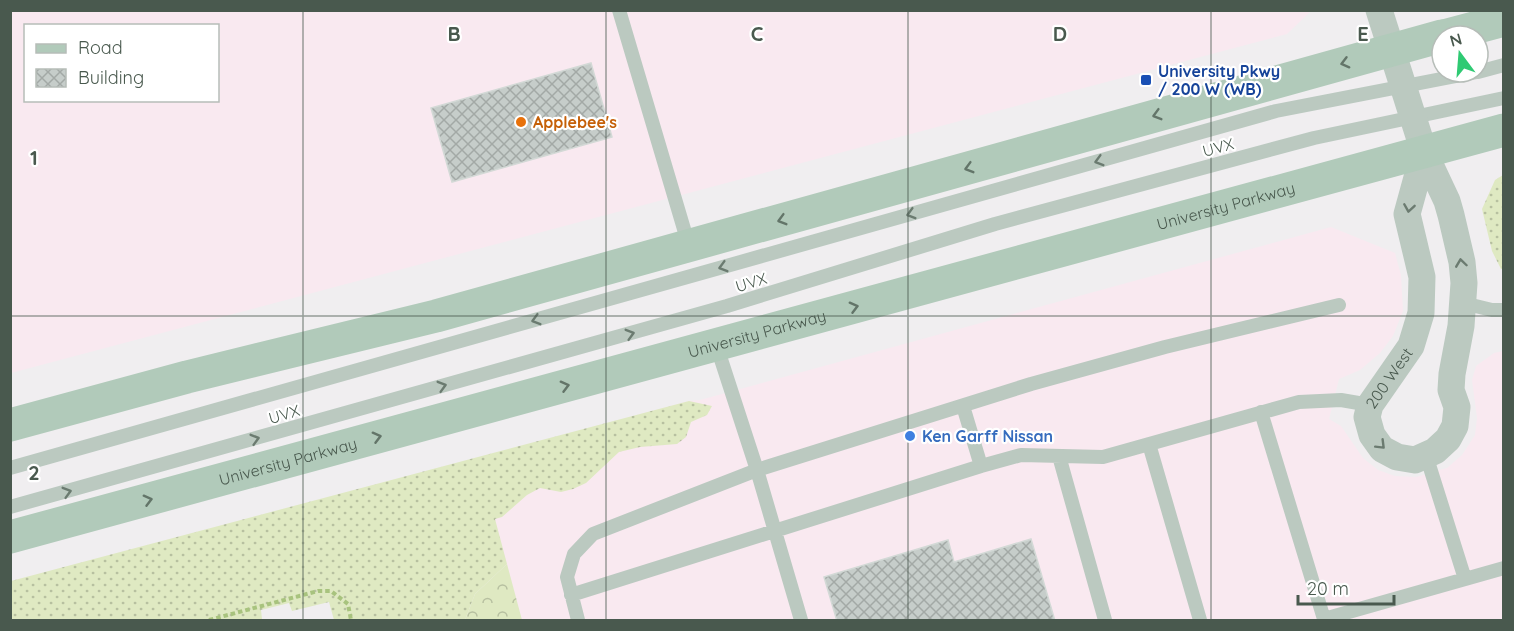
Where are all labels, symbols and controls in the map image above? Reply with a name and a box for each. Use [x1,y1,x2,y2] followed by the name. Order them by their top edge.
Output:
[447,21,461,46] text: B
[751,21,764,46] text: C
[1053,21,1067,46] text: D
[1357,21,1369,46] text: E
[24,24,219,102] legend
[1430,24,1490,84] north arrow
[1447,28,1464,51] text: N
[78,36,123,59] text: Road
[1340,56,1351,68] one-way arrow
[1158,61,1280,99] place label: University Pkwy / 200 W (WB)
[78,66,144,89] text: Building
[1139,73,1153,87] marker: University Pkwy / 200 W (WB)
[1152,108,1162,121] one-way arrow
[533,112,617,132] place label: Applebee's
[514,115,528,129] marker: Applebee's
[1200,133,1236,161] street label: UVX
[30,145,38,170] text: 1
[1094,154,1104,166] one-way arrow
[965,161,975,173] one-way arrow
[1154,177,1297,234] street label: University Parkway
[1404,204,1416,213] one-way arrow
[906,207,917,219] one-way arrow
[777,213,787,225] one-way arrow
[1456,258,1468,267] one-way arrow
[718,260,729,272] one-way arrow
[733,268,769,296] street label: UVX
[849,301,859,314] one-way arrow
[685,305,828,362] street label: University Parkway
[531,312,541,325] one-way arrow
[625,328,635,341] one-way arrow
[1361,344,1417,412] street label: 200 West
[560,380,570,393] one-way arrow
[436,381,447,393] one-way arrow
[266,400,302,428] street label: UVX
[922,426,1053,446] place label: Ken Garff Nissan
[903,429,917,443] marker: Ken Garff Nissan
[371,432,381,444] one-way arrow
[217,433,359,490] street label: University Parkway
[249,434,259,446] one-way arrow
[1374,438,1385,449] one-way arrow
[28,460,40,485] text: 2
[62,486,72,499] one-way arrow
[143,494,153,507] one-way arrow
[1298,568,1394,606] scale bar
[1307,577,1349,600] text: 20 m

